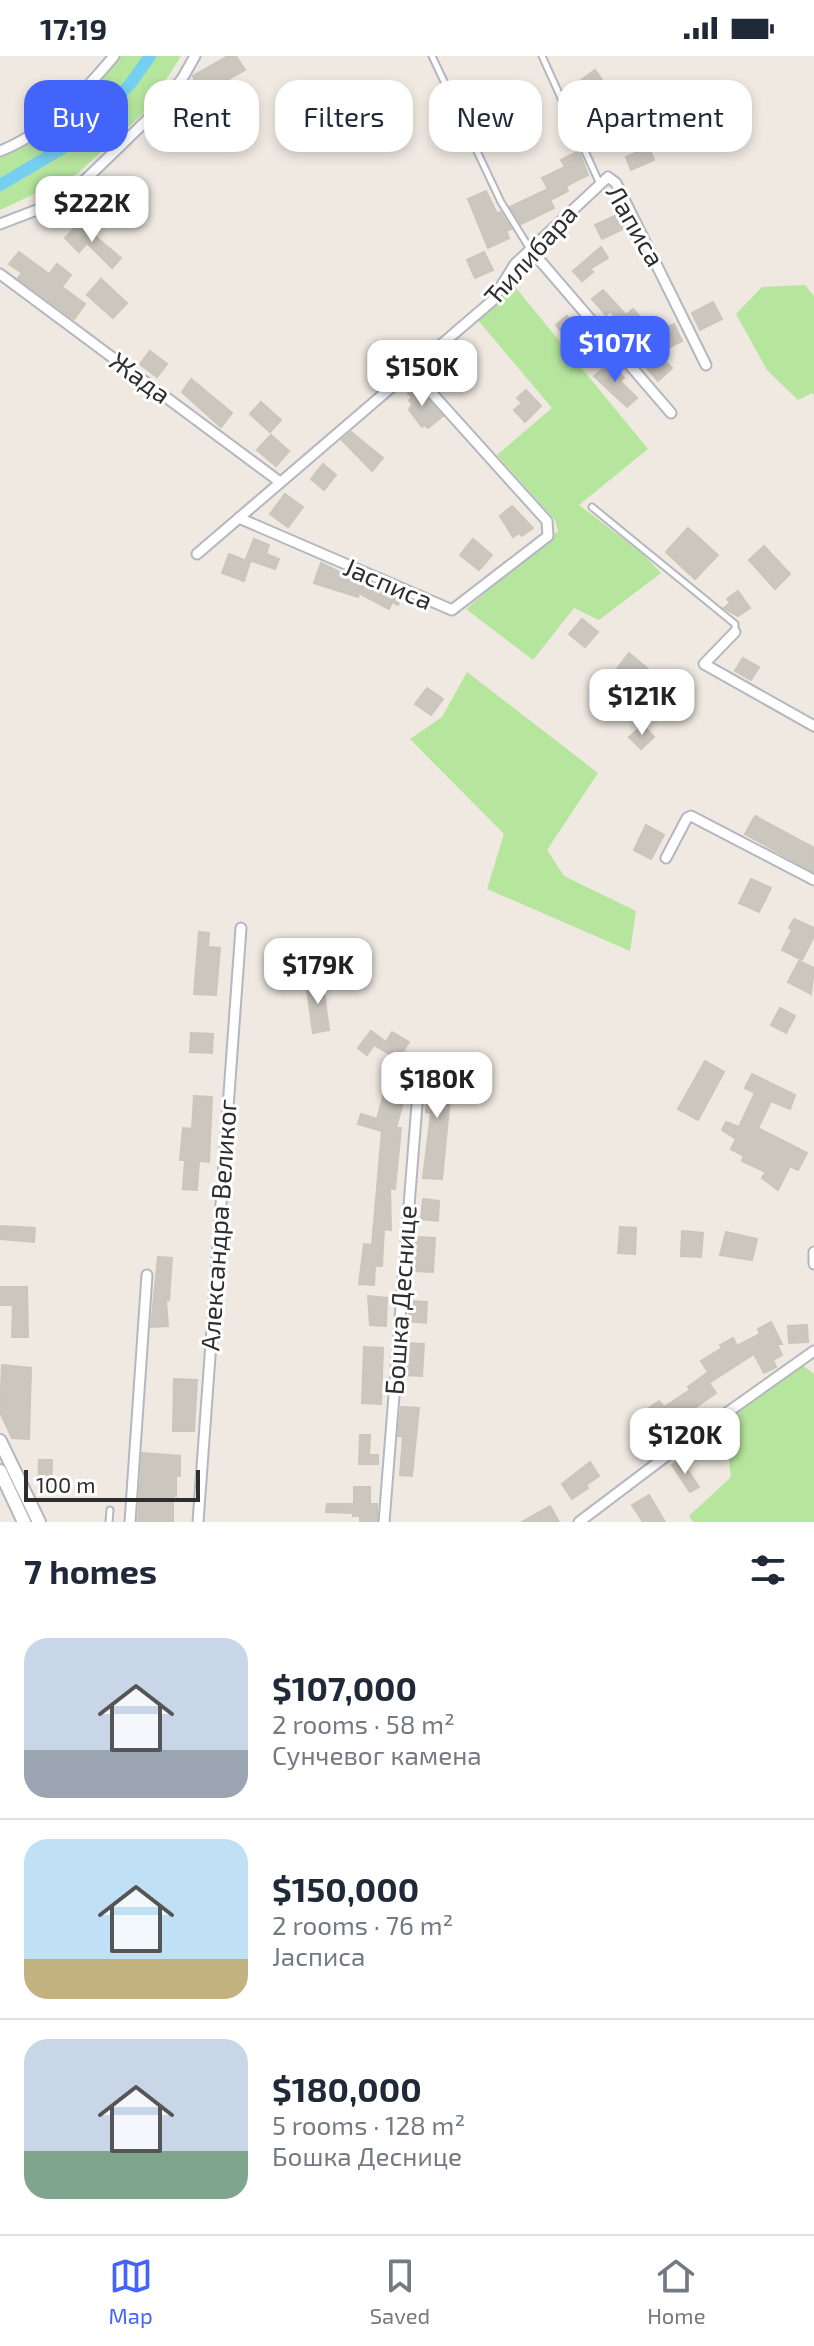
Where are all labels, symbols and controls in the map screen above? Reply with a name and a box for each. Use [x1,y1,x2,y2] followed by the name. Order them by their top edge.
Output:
[40,10,107,46] text: 17:19
[24,80,128,152] chip: Buy
[144,80,259,152] chip: Rent
[275,80,413,152] chip: Filters
[429,80,542,152] chip: New
[558,80,752,152] chip: Apartment
[36,176,148,244] pin: $222K
[601,179,672,271] street label: Лаписа
[54,186,130,217] text: $222K
[477,198,583,310] street label: Ћилибара
[559,316,671,384] pin: $107K
[579,326,651,357] text: $107K
[366,340,478,408] pin: $150K
[104,344,177,409] street label: Жада
[385,350,459,381] text: $150K
[340,550,438,615] street label: Јасписа
[586,669,698,737] pin: $121K
[607,679,677,710] text: $121K
[262,938,374,1006] pin: $179K
[282,948,354,979] text: $179K
[381,1052,493,1120] pin: $180K
[399,1062,475,1093] text: $180K
[193,1098,242,1352] street label: Александра Великог
[377,1204,422,1396] street label: Бошка Деснице
[629,1408,741,1476] pin: $120K
[648,1418,722,1449] text: $120K
[24,1466,200,1502] scale bar
[36,1471,95,1497] text: 100 m
[746,1548,790,1592] icon: filters
[24,1550,157,1591] text: 7 homes
[272,1667,417,1708] text: $107,000
[88,1670,184,1766] icon: home
[272,1708,455,1739] text: 2 rooms · 58 m²
[272,1739,482,1770] text: Сунчевог камена
[272,1868,419,1909] text: $150,000
[88,1871,184,1967] icon: home
[272,1909,453,1940] text: 2 rooms · 76 m²
[272,1940,365,1971] text: Јасписа
[272,2068,422,2109] text: $180,000
[88,2071,184,2167] icon: home
[272,2109,465,2140] text: 5 rooms · 128 m²
[272,2140,462,2171] text: Бошка Деснице
[109,2254,153,2328] tab: Map
[370,2254,430,2328] tab: Saved
[647,2254,705,2328] tab: Home

